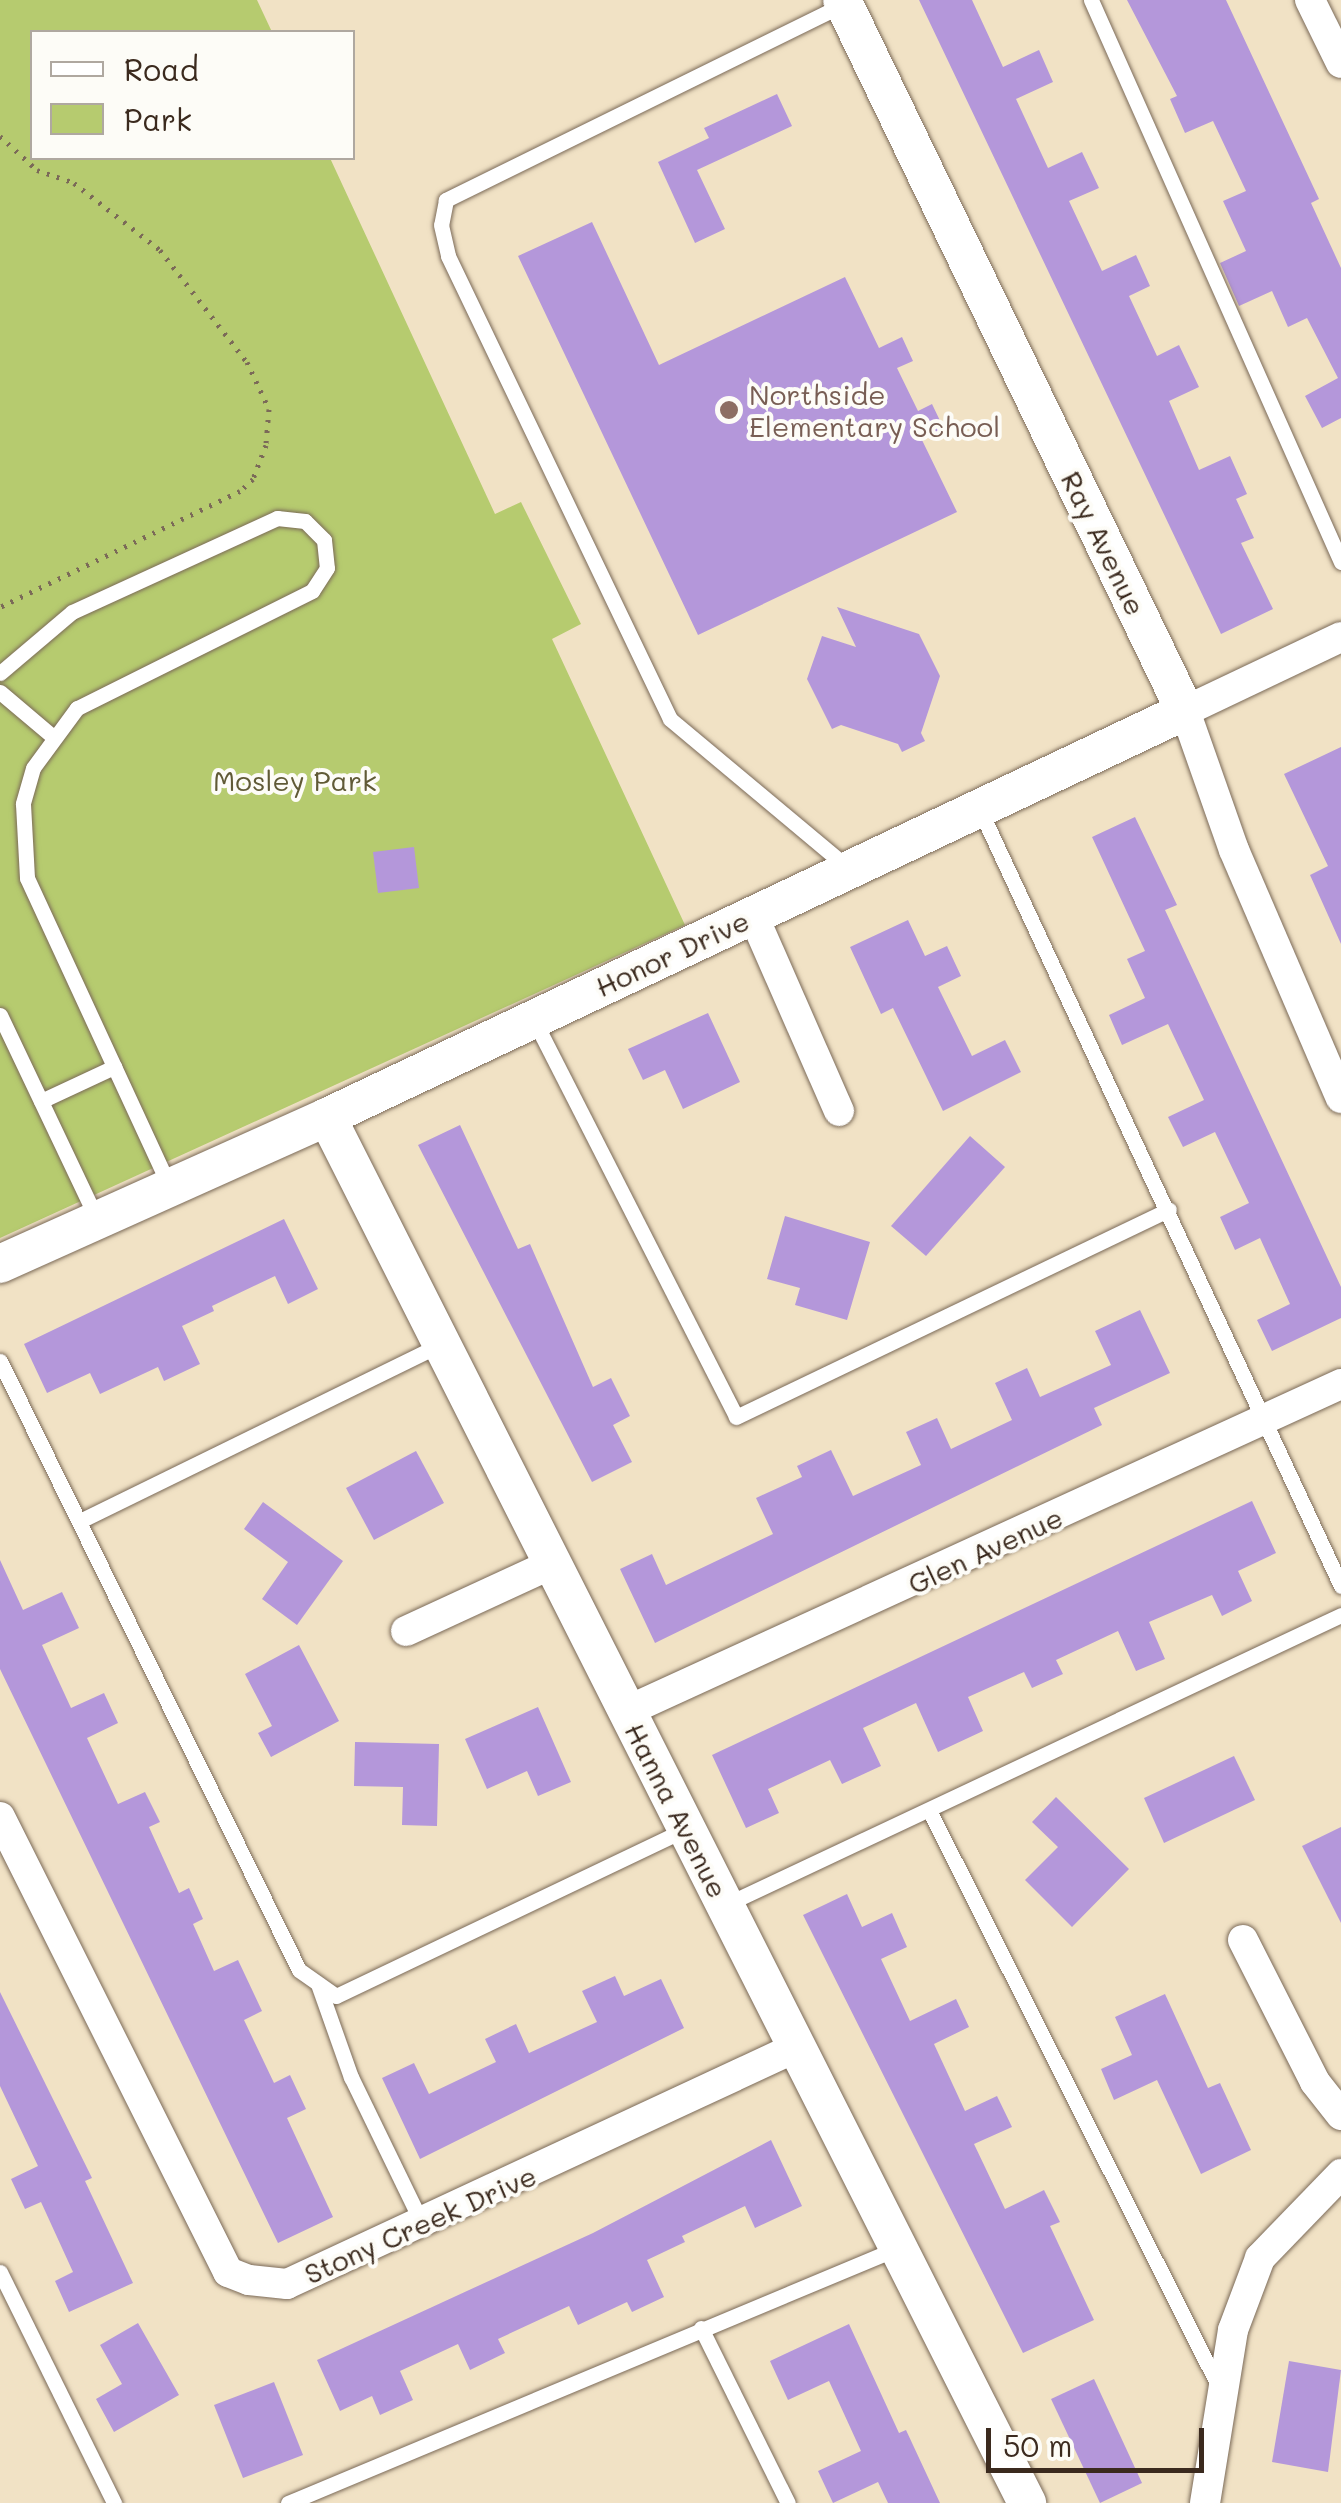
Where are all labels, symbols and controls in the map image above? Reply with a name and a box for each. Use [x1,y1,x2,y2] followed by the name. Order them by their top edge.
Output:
[30,30,355,160] legend
[124,49,199,89] text: Road
[124,99,192,139] text: Park
[749,377,1000,443] place label: Northside Elementary School
[718,399,740,421] marker: Northside Elementary School
[1055,466,1153,620] street label: Ray Avenue
[213,763,377,797] park label: Mosley Park
[590,903,754,1003] street label: Honor Drive
[902,1500,1068,1600] street label: Glen Avenue
[619,1717,735,1903] street label: Hanna Avenue
[299,2158,541,2290] street label: Stony Creek Drive
[991,2408,1208,2470] scale bar
[1003,2425,1073,2465] text: 50 m

